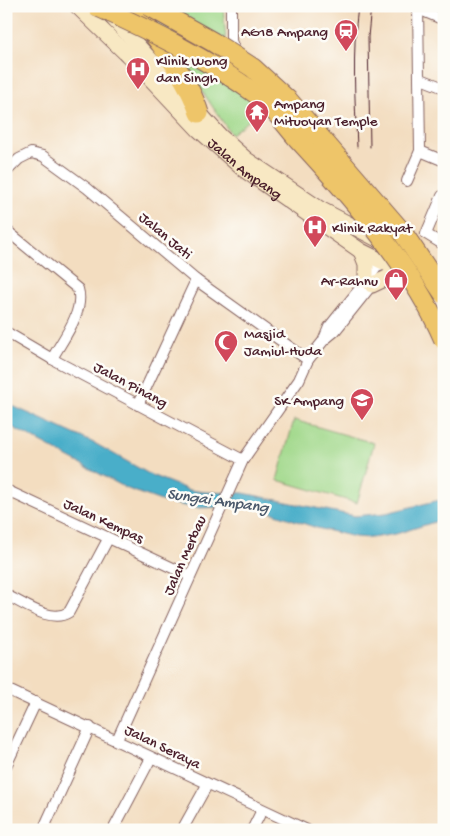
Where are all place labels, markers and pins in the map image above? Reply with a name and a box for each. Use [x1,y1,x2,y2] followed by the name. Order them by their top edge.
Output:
[333,18,359,52] station icon: AG18 Ampang
[241,24,328,42] place label: AG18 Ampang
[156,53,228,88] place label: Klinik Wong dan Singh
[125,56,151,90] hospital icon: Klinik Wong dan Singh
[274,96,378,131] place label: Ampang Mituoyan Temple
[244,99,270,133] temple icon: Ampang Mituoyan Temple
[302,214,328,248] hospital icon: Klinik Rakyat
[332,220,414,238] place label: Klinik Rakyat
[383,267,409,301] shop icon: Ar-Rahnu
[321,273,378,291] place label: Ar-Rahnu
[244,326,323,361] place label: Masjid Jamiul-Huda
[213,329,239,363] mosque icon: Masjid Jamiul-Huda
[349,387,375,421] school or university icon: SK Ampang
[274,393,344,411] place label: SK Ampang

